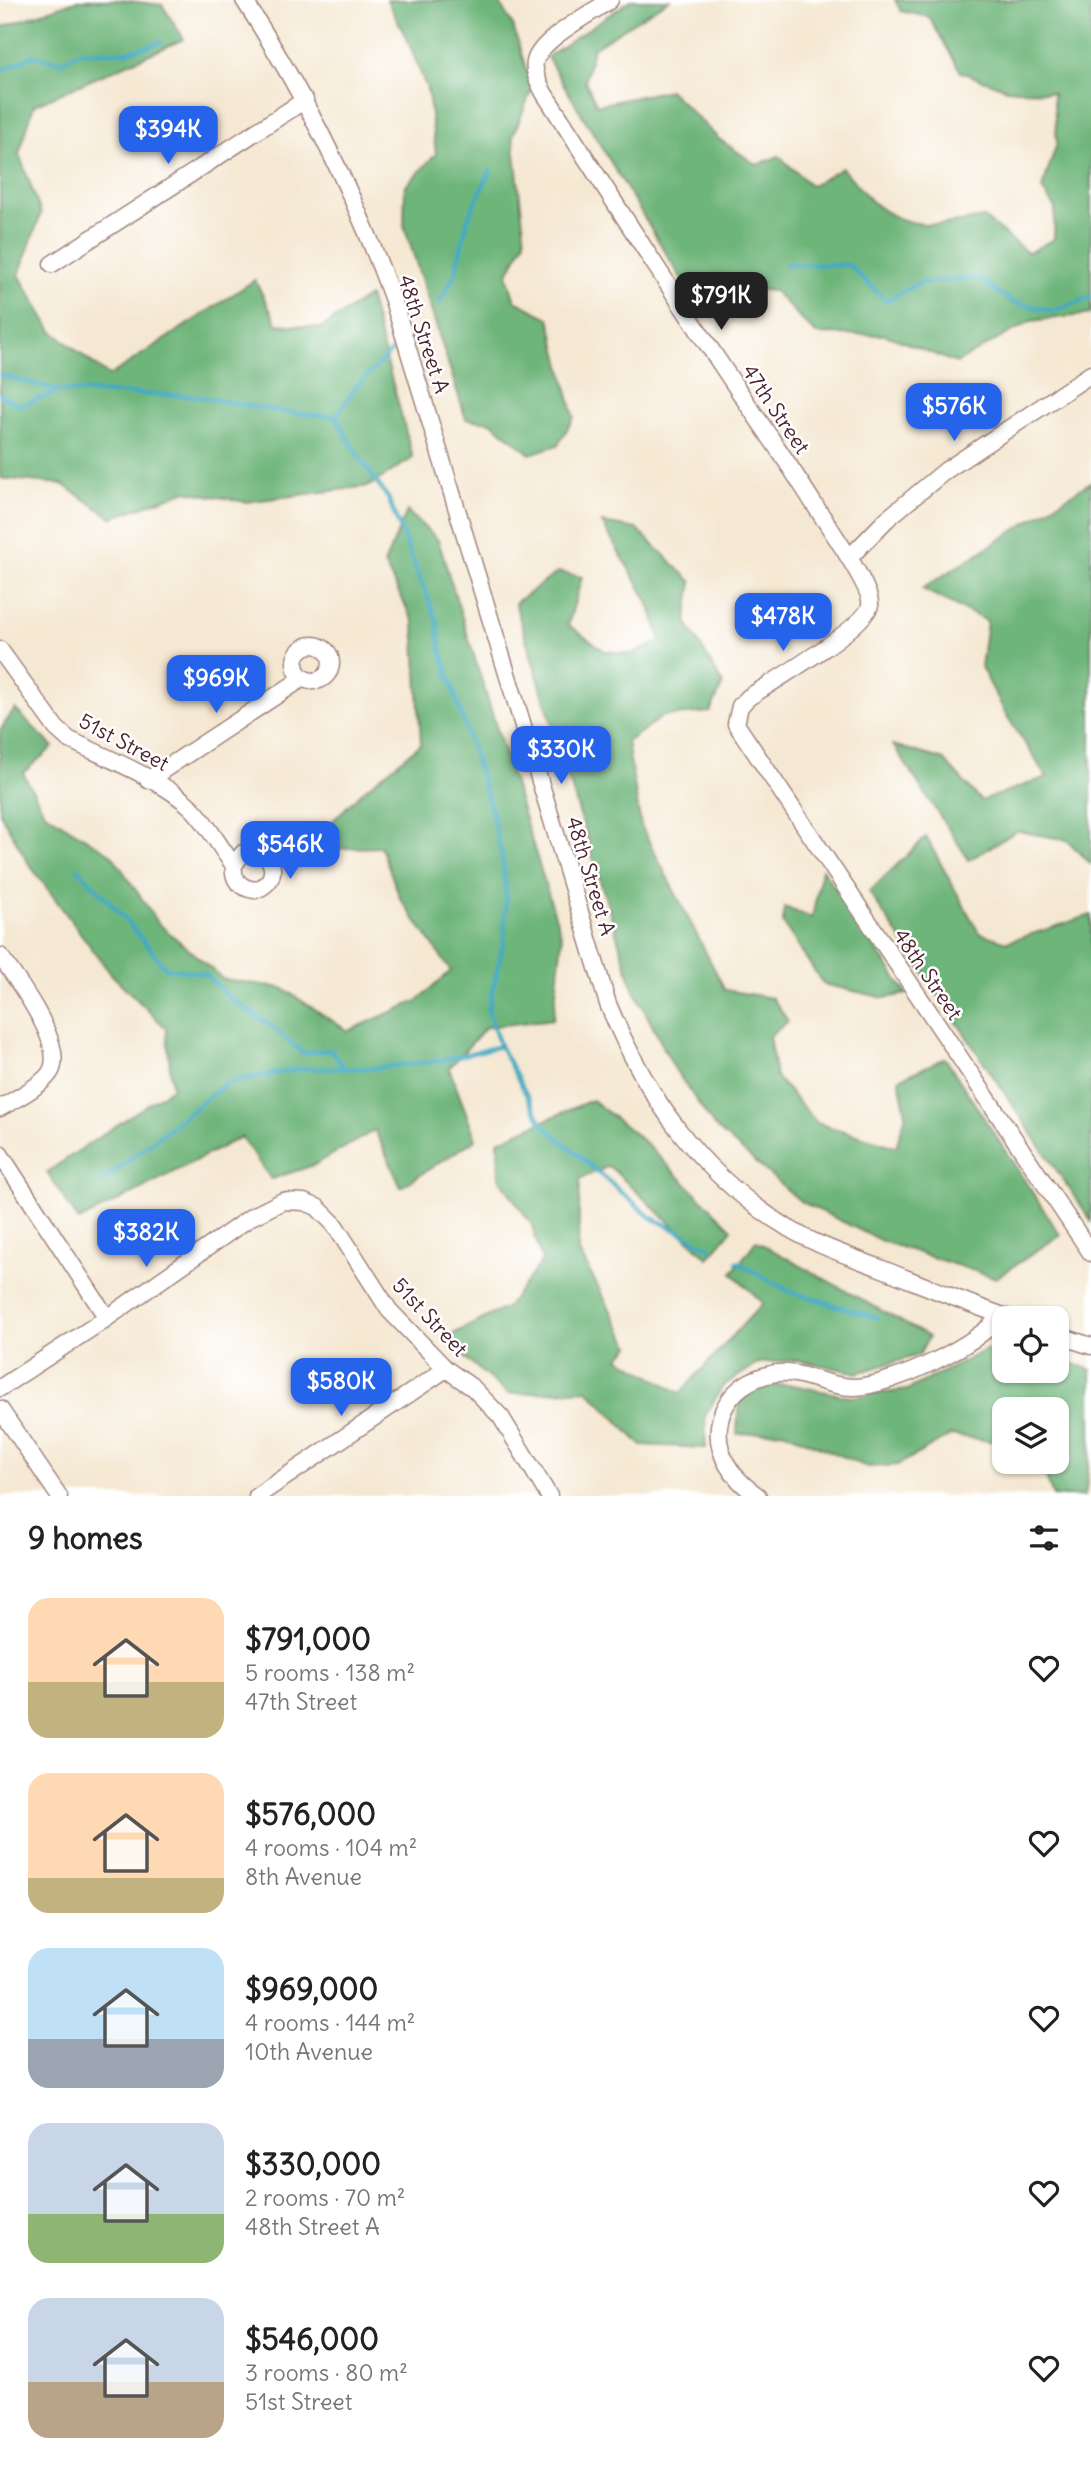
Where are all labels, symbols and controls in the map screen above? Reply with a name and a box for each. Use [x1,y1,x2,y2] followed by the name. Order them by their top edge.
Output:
[119,106,217,166] pin: $394K
[135,114,201,143] text: $394K
[392,271,456,397] street label: 48th Street A
[672,272,770,332] pin: $791K
[691,280,751,309] text: $791K
[736,359,816,459] street label: 47th Street
[905,384,1003,443] pin: $576K
[922,391,986,420] text: $576K
[734,594,832,653] pin: $478K
[751,601,815,630] text: $478K
[167,656,265,715] pin: $969K
[183,663,249,692] text: $969K
[74,707,174,777] street label: 51st Street
[512,726,610,786] pin: $330K
[527,734,595,763] text: $330K
[560,813,622,939] street label: 48th Street A
[241,822,339,881] pin: $546K
[257,829,323,858] text: $546K
[888,923,968,1025] street label: 48th Street
[97,1210,195,1269] pin: $382K
[113,1217,179,1246] text: $382K
[387,1272,473,1362] street label: 51st Street
[992,1306,1069,1474] map controls
[992,1306,1069,1383] button: locate
[292,1358,390,1418] pin: $580K
[307,1366,375,1395] text: $580K
[992,1397,1069,1474] button: layers
[28,1519,143,1557] text: 9 homes
[1025,1519,1063,1557] icon: filters
[245,1620,371,1658] text: $791,000
[84,1626,168,1710] icon: home
[1025,1649,1063,1687] icon: heart
[245,1658,415,1687] text: 5 rooms · 138 m²
[245,1687,357,1716] text: 47th Street
[245,1795,376,1833] text: $576,000
[84,1801,168,1885] icon: home
[1025,1824,1063,1862] icon: heart
[245,1833,417,1862] text: 4 rooms · 104 m²
[245,1862,362,1891] text: 8th Avenue
[245,1970,378,2008] text: $969,000
[84,1976,168,2060] icon: home
[1025,1999,1063,2037] icon: heart
[245,2008,415,2037] text: 4 rooms · 144 m²
[245,2037,373,2066] text: 10th Avenue
[245,2145,381,2183] text: $330,000
[84,2151,168,2235] icon: home
[1025,2174,1063,2212] icon: heart
[245,2183,405,2212] text: 2 rooms · 70 m²
[245,2212,380,2241] text: 48th Street A
[245,2320,379,2358] text: $546,000
[84,2326,168,2410] icon: home
[1025,2349,1063,2387] icon: heart
[245,2358,408,2387] text: 3 rooms · 80 m²
[245,2387,352,2416] text: 51st Street

